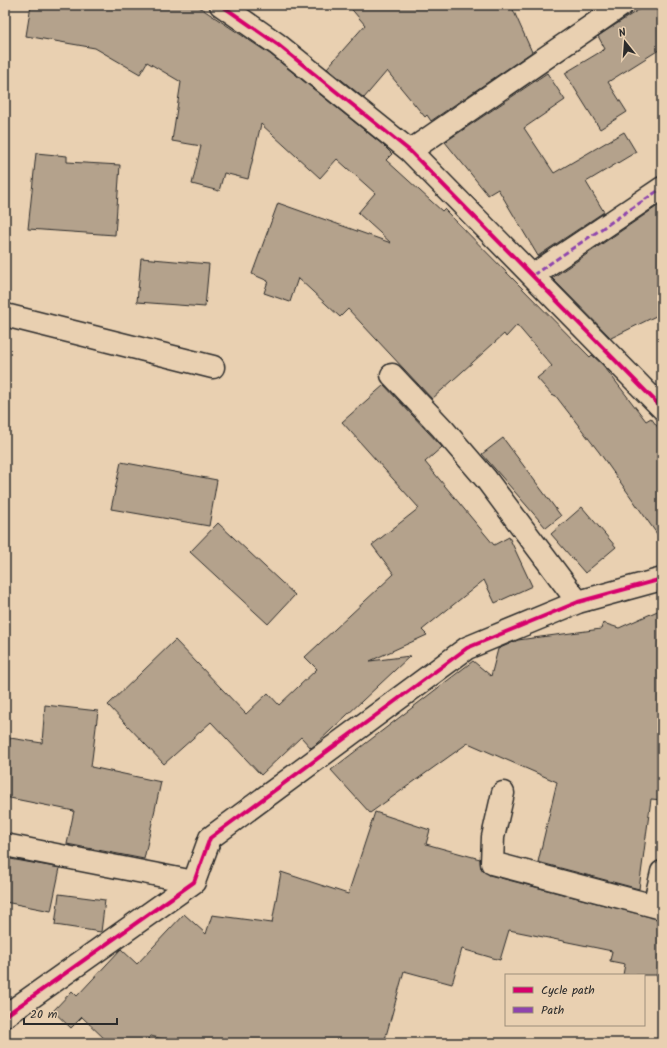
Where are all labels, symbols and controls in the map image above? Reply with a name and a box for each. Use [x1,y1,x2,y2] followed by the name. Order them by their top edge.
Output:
[605,22,645,62] north arrow
[616,24,628,43] text: N
[505,974,645,1026] legend
[541,981,595,1000] text: Cycle path
[24,1000,117,1026] scale bar
[541,1001,564,1020] text: Path
[30,1005,58,1024] text: 20 m

